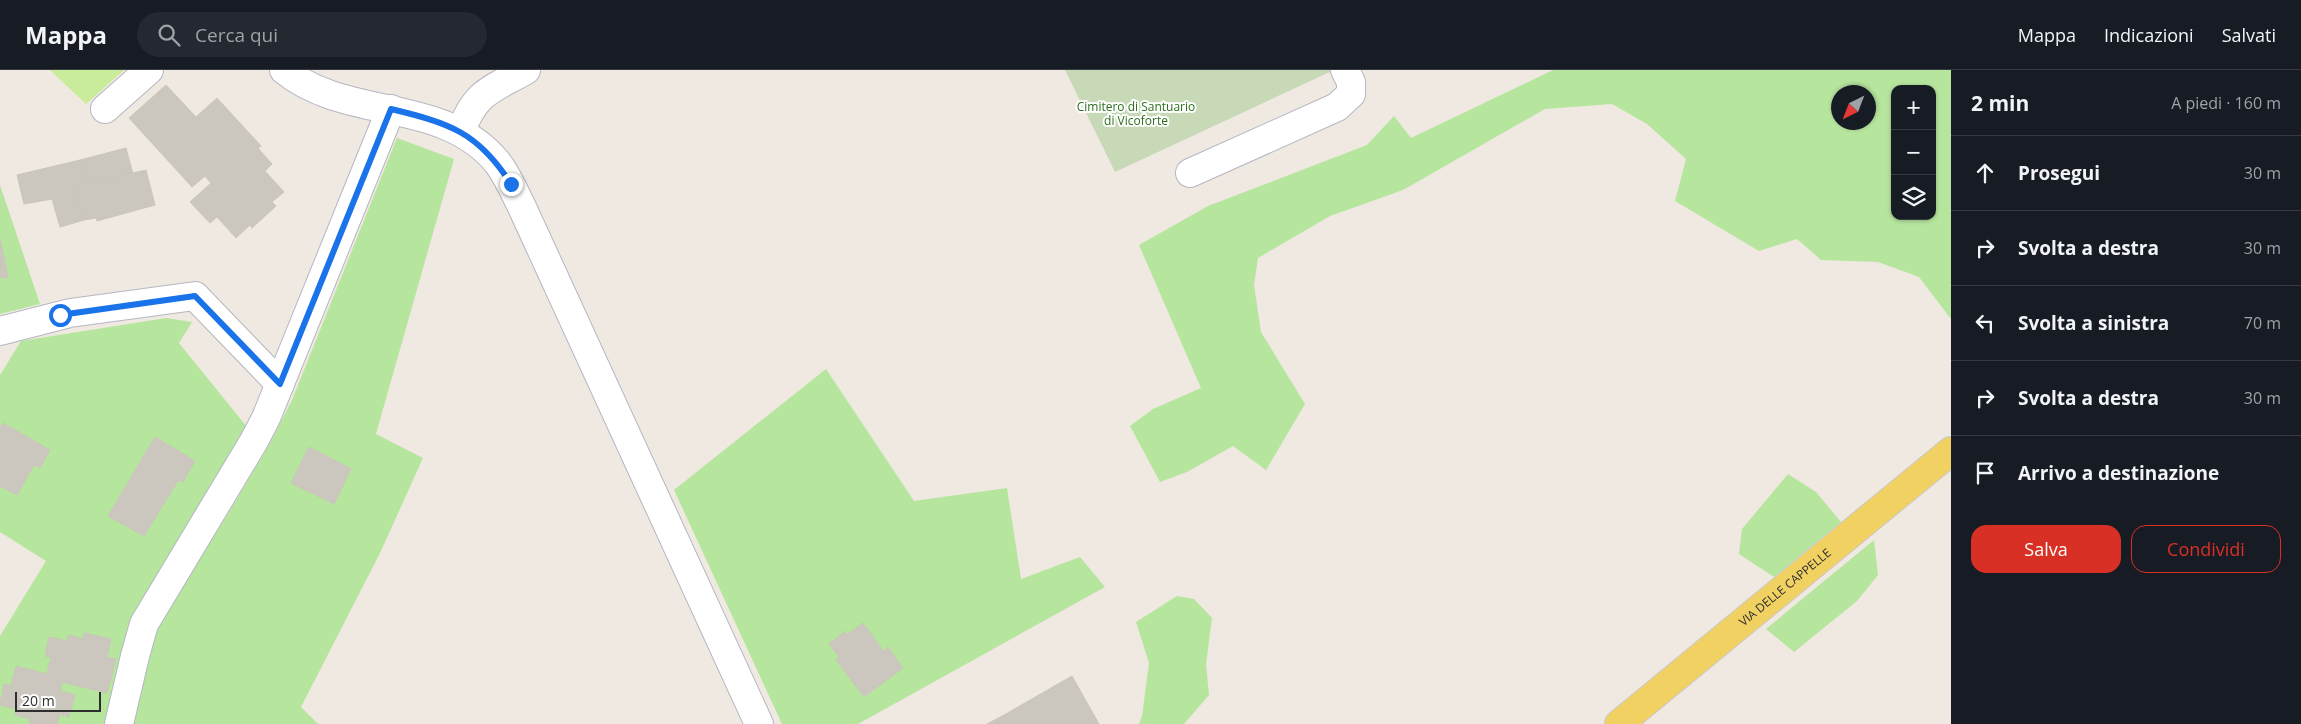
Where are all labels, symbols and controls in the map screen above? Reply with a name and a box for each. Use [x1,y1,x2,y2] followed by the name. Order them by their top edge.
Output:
[137,12,487,57] search box
[25,18,107,51] text: Mappa
[155,21,183,49] icon: search
[195,22,278,48] text: Cerca qui
[2018,23,2076,47] text: Mappa
[2104,23,2194,47] text: Indicazioni
[2222,23,2276,47] text: Salvati
[1831,85,1876,130] north arrow
[1891,85,1936,220] map controls
[1891,85,1936,130] button: +
[1971,89,2029,117] text: 2 min
[2171,92,2281,114] text: A piedi · 160 m
[1077,98,1195,129] park label: Cimitero di Santuario di Vicoforte
[1891,130,1936,175] button: −
[1971,159,1999,187] icon: ahead
[2018,160,2100,186] text: Prosegui
[2244,162,2281,184] text: 30 m
[500,173,523,196] route end
[1891,175,1936,220] button: layers
[1971,234,1999,262] icon: right
[2018,235,2159,261] text: Svolta a destra
[2244,237,2281,259] text: 30 m
[49,304,72,327] route start
[1971,309,1999,337] icon: left
[2018,310,2169,336] text: Svolta a sinistra
[2244,312,2281,334] text: 70 m
[1971,384,1999,412] icon: right
[2018,385,2159,411] text: Svolta a destra
[2244,387,2281,409] text: 30 m
[1971,459,1999,487] icon: arrive
[2018,460,2219,486] text: Arrivo a destinazione
[1971,525,2121,573] button: Salva
[2131,525,2281,573] button: Condividi
[1735,544,1834,630] street label: VIA DELLE CAPPELLE
[15,689,101,712] scale bar
[22,691,55,710] text: 20 m

